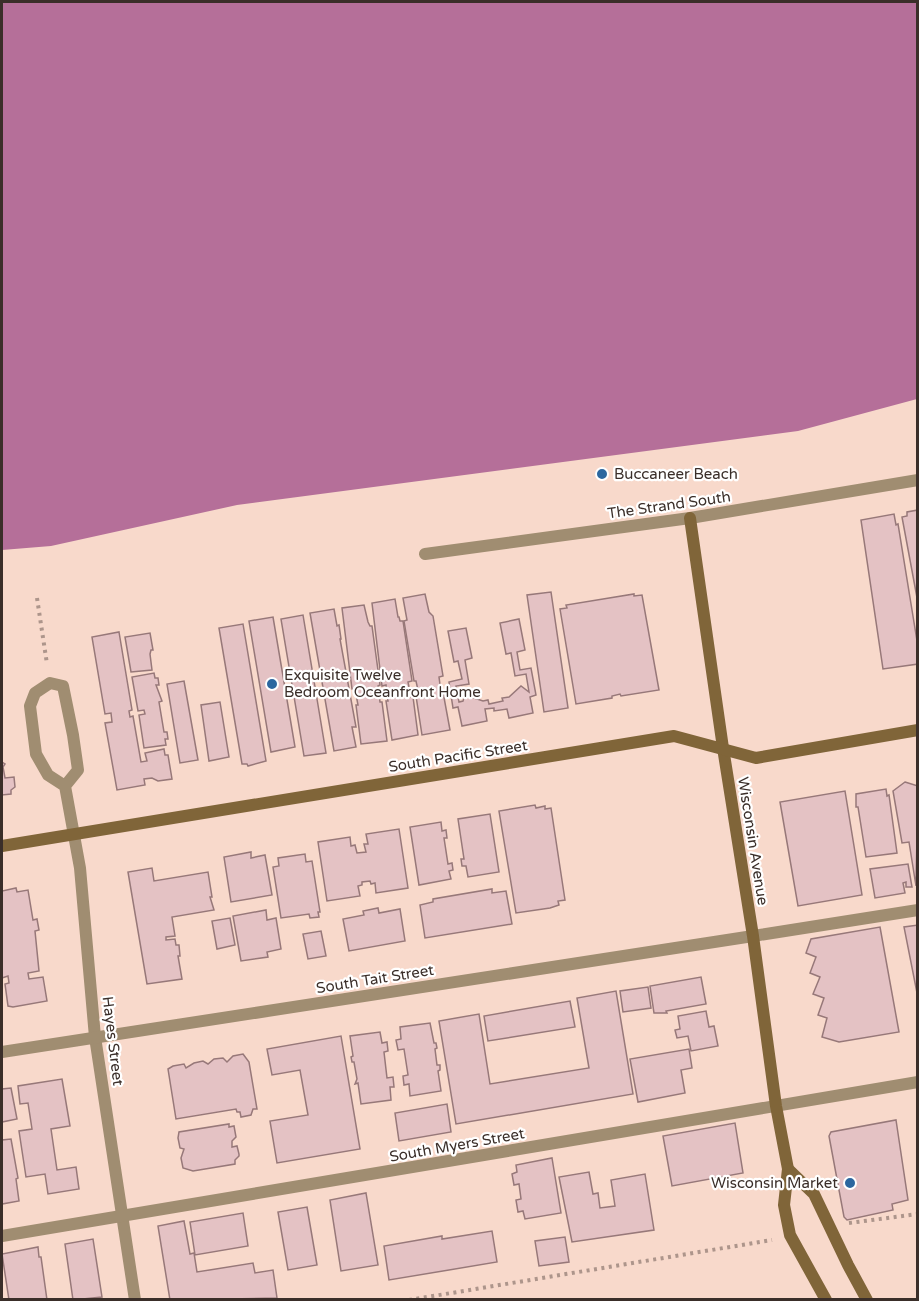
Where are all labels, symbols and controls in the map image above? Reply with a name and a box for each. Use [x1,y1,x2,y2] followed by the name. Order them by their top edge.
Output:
[614,465,738,483] place label: Buccaneer Beach
[595,467,609,481] marker: Buccaneer Beach
[606,487,732,523] street label: The Strand South
[284,666,481,701] place label: Exquisite Twelve Bedroom Oceanfront Home
[265,677,279,691] marker: Exquisite Twelve Bedroom Oceanfront Home
[387,736,529,776] street label: South Pacific Street
[734,775,772,907] street label: Wisconsin Avenue
[315,961,435,997] street label: South Tait Street
[99,995,127,1087] street label: Hayes Street
[388,1124,526,1166] street label: South Myers Street
[711,1174,838,1192] place label: Wisconsin Market
[843,1176,857,1190] marker: Wisconsin Market

